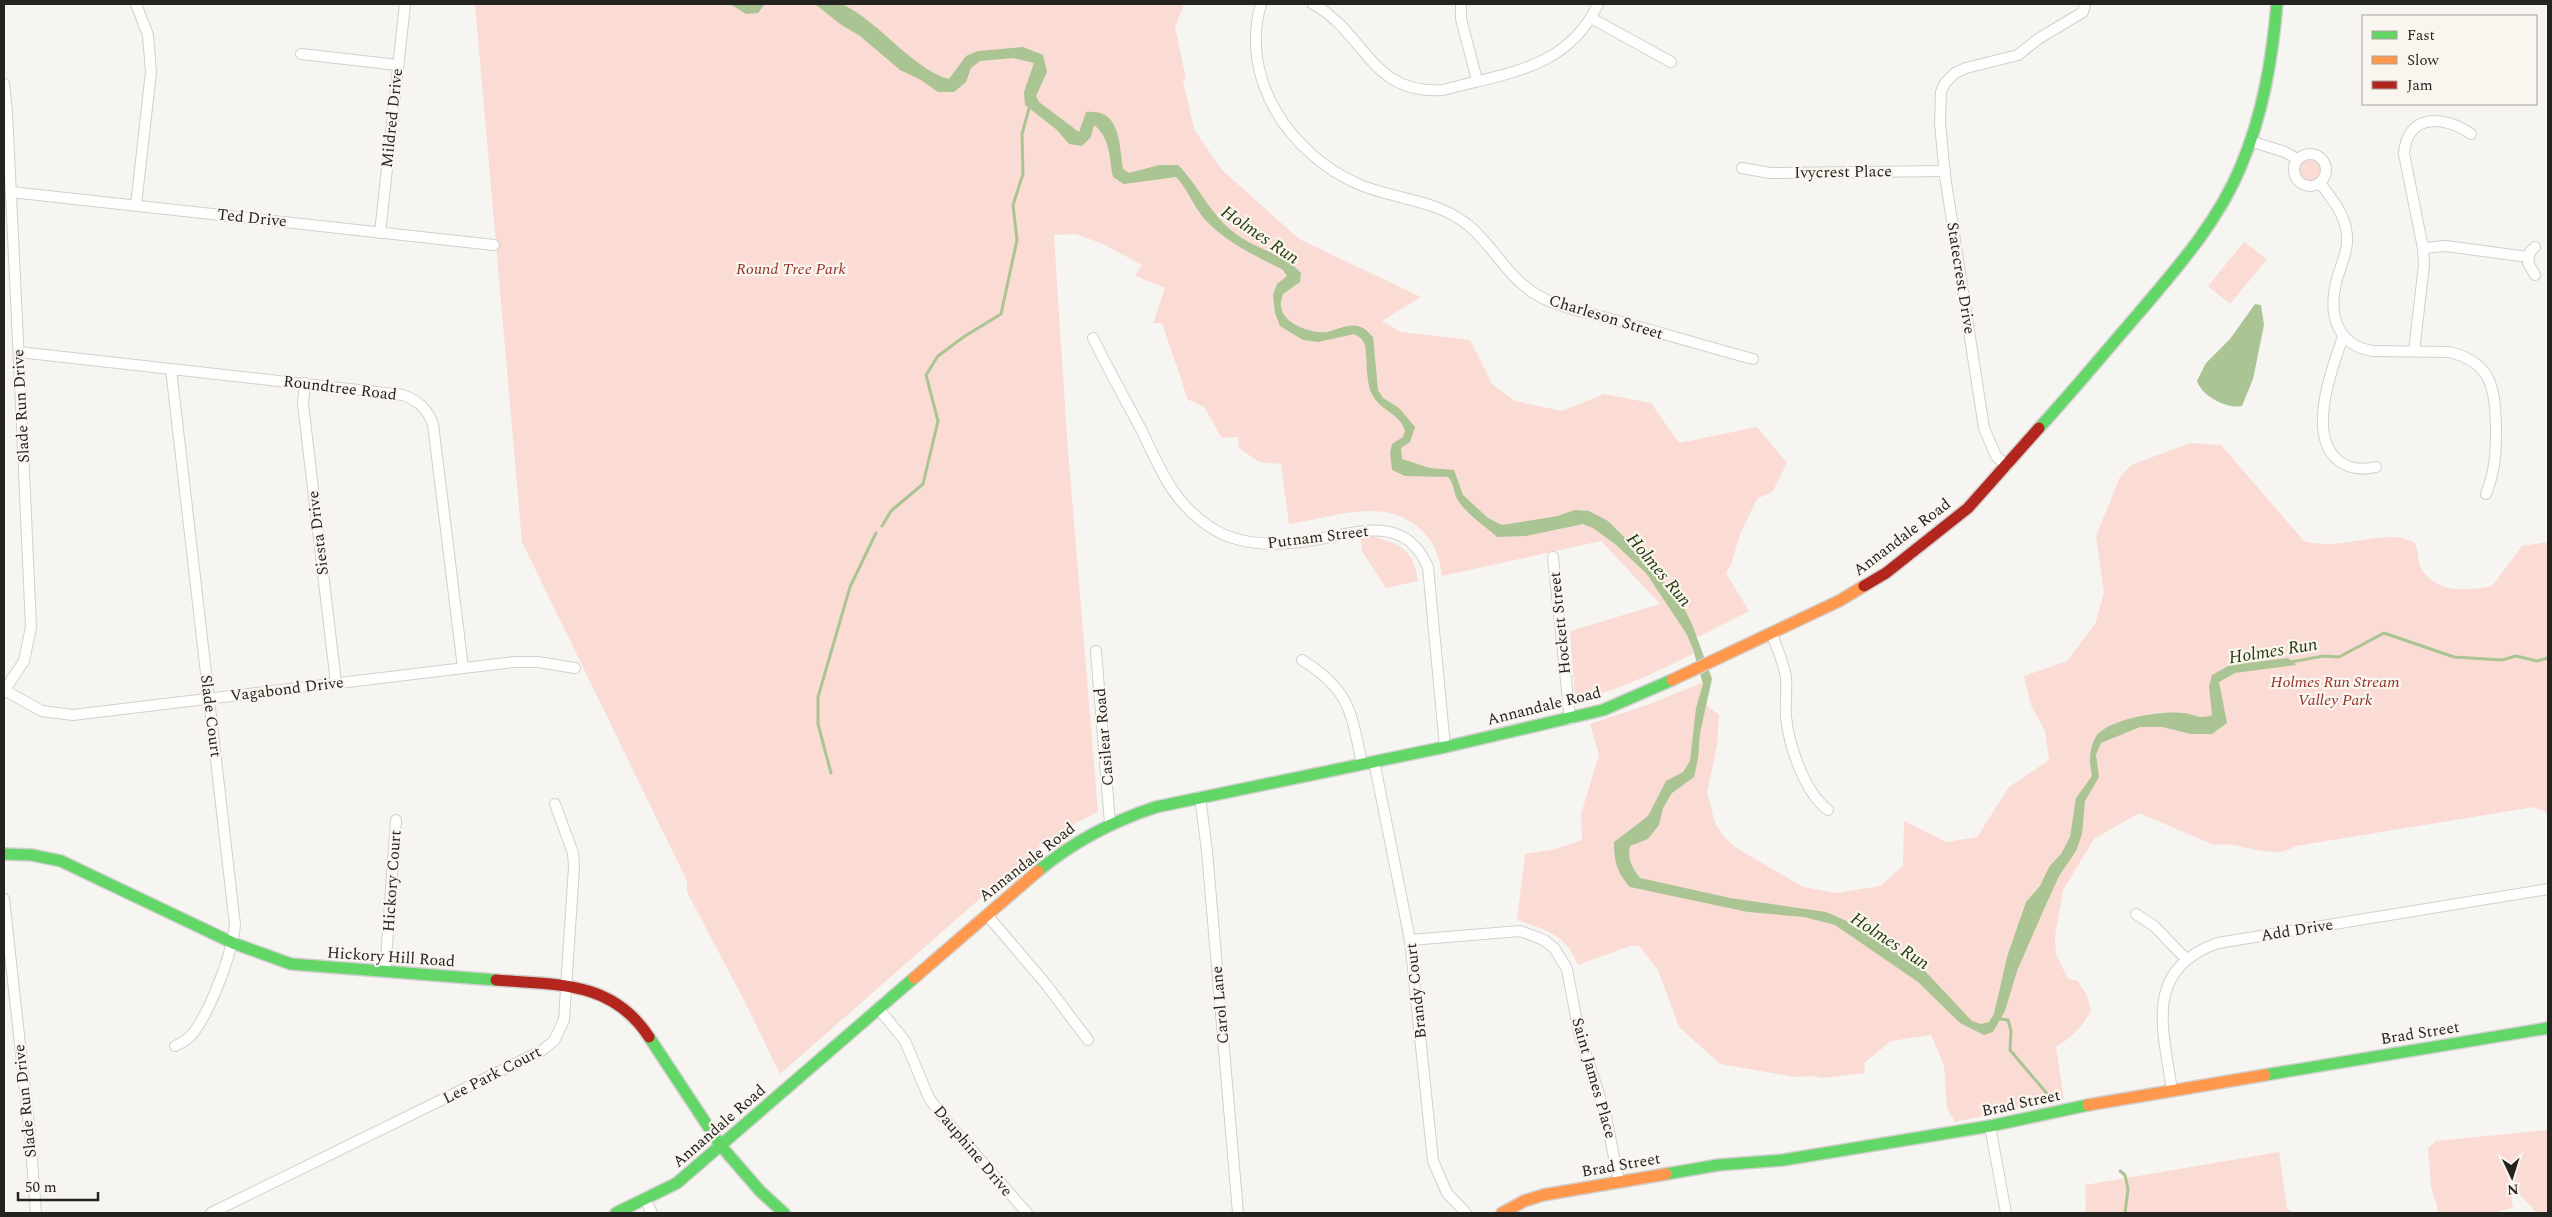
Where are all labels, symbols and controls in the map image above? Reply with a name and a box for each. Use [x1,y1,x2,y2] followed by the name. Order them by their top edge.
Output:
[2362,15,2537,105] legend
[2407,24,2435,47] text: Fast
[2407,49,2439,72] text: Slow
[375,67,409,169] street label: Mildred Drive
[2407,74,2433,97] text: Jam
[1794,159,1892,185] street label: Ivycrest Place
[1215,199,1305,271] water label: Holmes Run
[216,202,288,234] street label: Ted Drive
[1940,220,1982,336] street label: Statecrest Drive
[736,257,847,281] park label: Round Tree Park
[1546,288,1666,346] street label: Charleson Street
[6,349,36,463] street label: Slade Run Drive
[282,369,398,407] street label: Roundtree Road
[301,490,335,576] street label: Siesta Drive
[1848,492,1956,582] street label: Annandale Road
[1266,519,1370,555] street label: Putnam Street
[1620,527,1698,613] water label: Holmes Run
[1543,570,1577,675] street label: Hockett Street
[2227,631,2320,671] water label: Holmes Run
[229,670,345,708] street label: Vagabond Drive
[2270,670,2400,712] park label: Holmes Run Stream Valley Park
[194,673,228,759] street label: Slade Court
[1484,680,1604,732] street label: Annandale Road
[1088,687,1120,787] street label: Casilear Road
[974,817,1080,907] street label: Annandale Road
[376,829,408,933] street label: Hickory Court
[1845,905,1935,977] water label: Holmes Run
[2259,912,2335,948] street label: Add Drive
[326,941,456,973] street label: Hickory Hill Road
[1399,942,1433,1040] street label: Brandy Court
[1205,965,1235,1045] street label: Carol Lane
[1565,1015,1623,1141] street label: Saint James Place
[2379,1015,2462,1051] street label: Brad Street
[439,1040,546,1110] street label: Lee Park Court
[7,1043,43,1159] street label: Slade Run Drive
[667,1079,771,1173] street label: Annandale Road
[1979,1083,2063,1123] street label: Brad Street
[928,1100,1018,1202] street label: Dauphine Drive
[1580,1146,1663,1184] street label: Brad Street
[2487,1152,2537,1202] north arrow
[18,1170,98,1202] scale bar
[25,1176,57,1199] text: 50 m
[2506,1179,2519,1200] text: N

